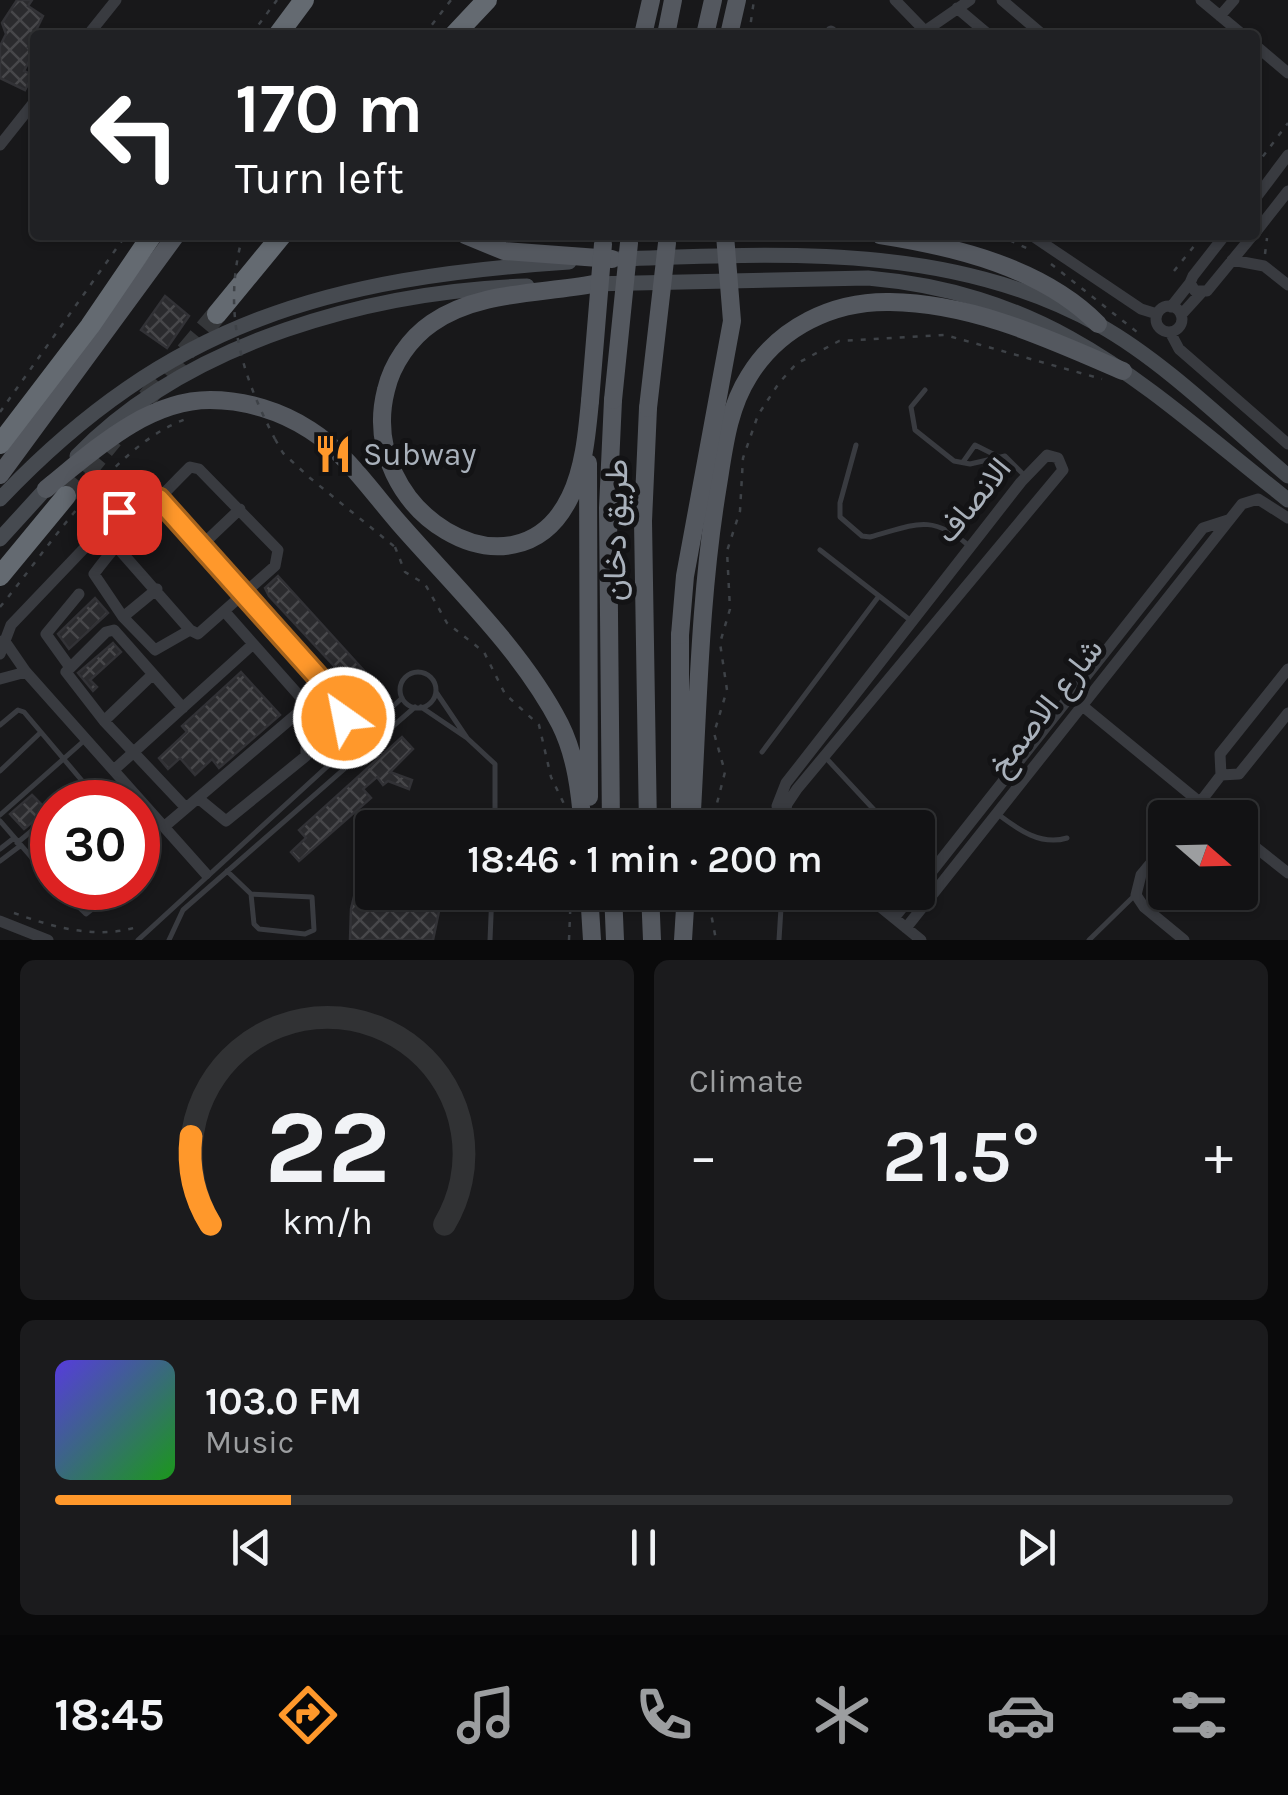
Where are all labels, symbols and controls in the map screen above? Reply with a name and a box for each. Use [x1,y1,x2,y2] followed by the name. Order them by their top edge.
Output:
[235,68,423,150] text: 170 m
[70,70,200,200] icon: left
[235,152,404,204] text: Turn left
[312,433,354,475] restaurant icon: Subway
[363,436,476,473] place label: Subway
[928,450,1019,550] street label: الانصاف
[596,459,636,601] street label: طريق دخان
[77,470,162,555] pin
[92,485,147,540] icon: arrive
[980,631,1113,785] street label: شارع الاصمخ
[292,666,396,770] position arrow
[30,780,160,910] speed limit sign: 30
[1148,800,1258,910] north arrow
[1148,800,1258,910] map controls
[467,837,823,882] text: 18:46 · 1 min · 200 m
[689,1063,803,1100] text: Climate
[264,1087,390,1208] text: 22
[882,1112,1040,1200] text: 21.5°
[689,1124,718,1188] text: −
[1204,1124,1233,1188] text: +
[282,1201,372,1243] text: km/h
[205,1379,362,1424] text: 103.0 FM
[205,1424,294,1461] text: Music
[224,1520,279,1575] icon: previous
[616,1520,671,1575] icon: pause
[1009,1520,1064,1575] icon: next
[273,1680,343,1750] icon: directions
[451,1680,521,1750] icon: music
[629,1680,699,1750] icon: phone
[807,1680,877,1750] icon: climate
[986,1680,1056,1750] icon: car
[1164,1680,1234,1750] icon: filters
[54,1689,164,1741] text: 18:45

